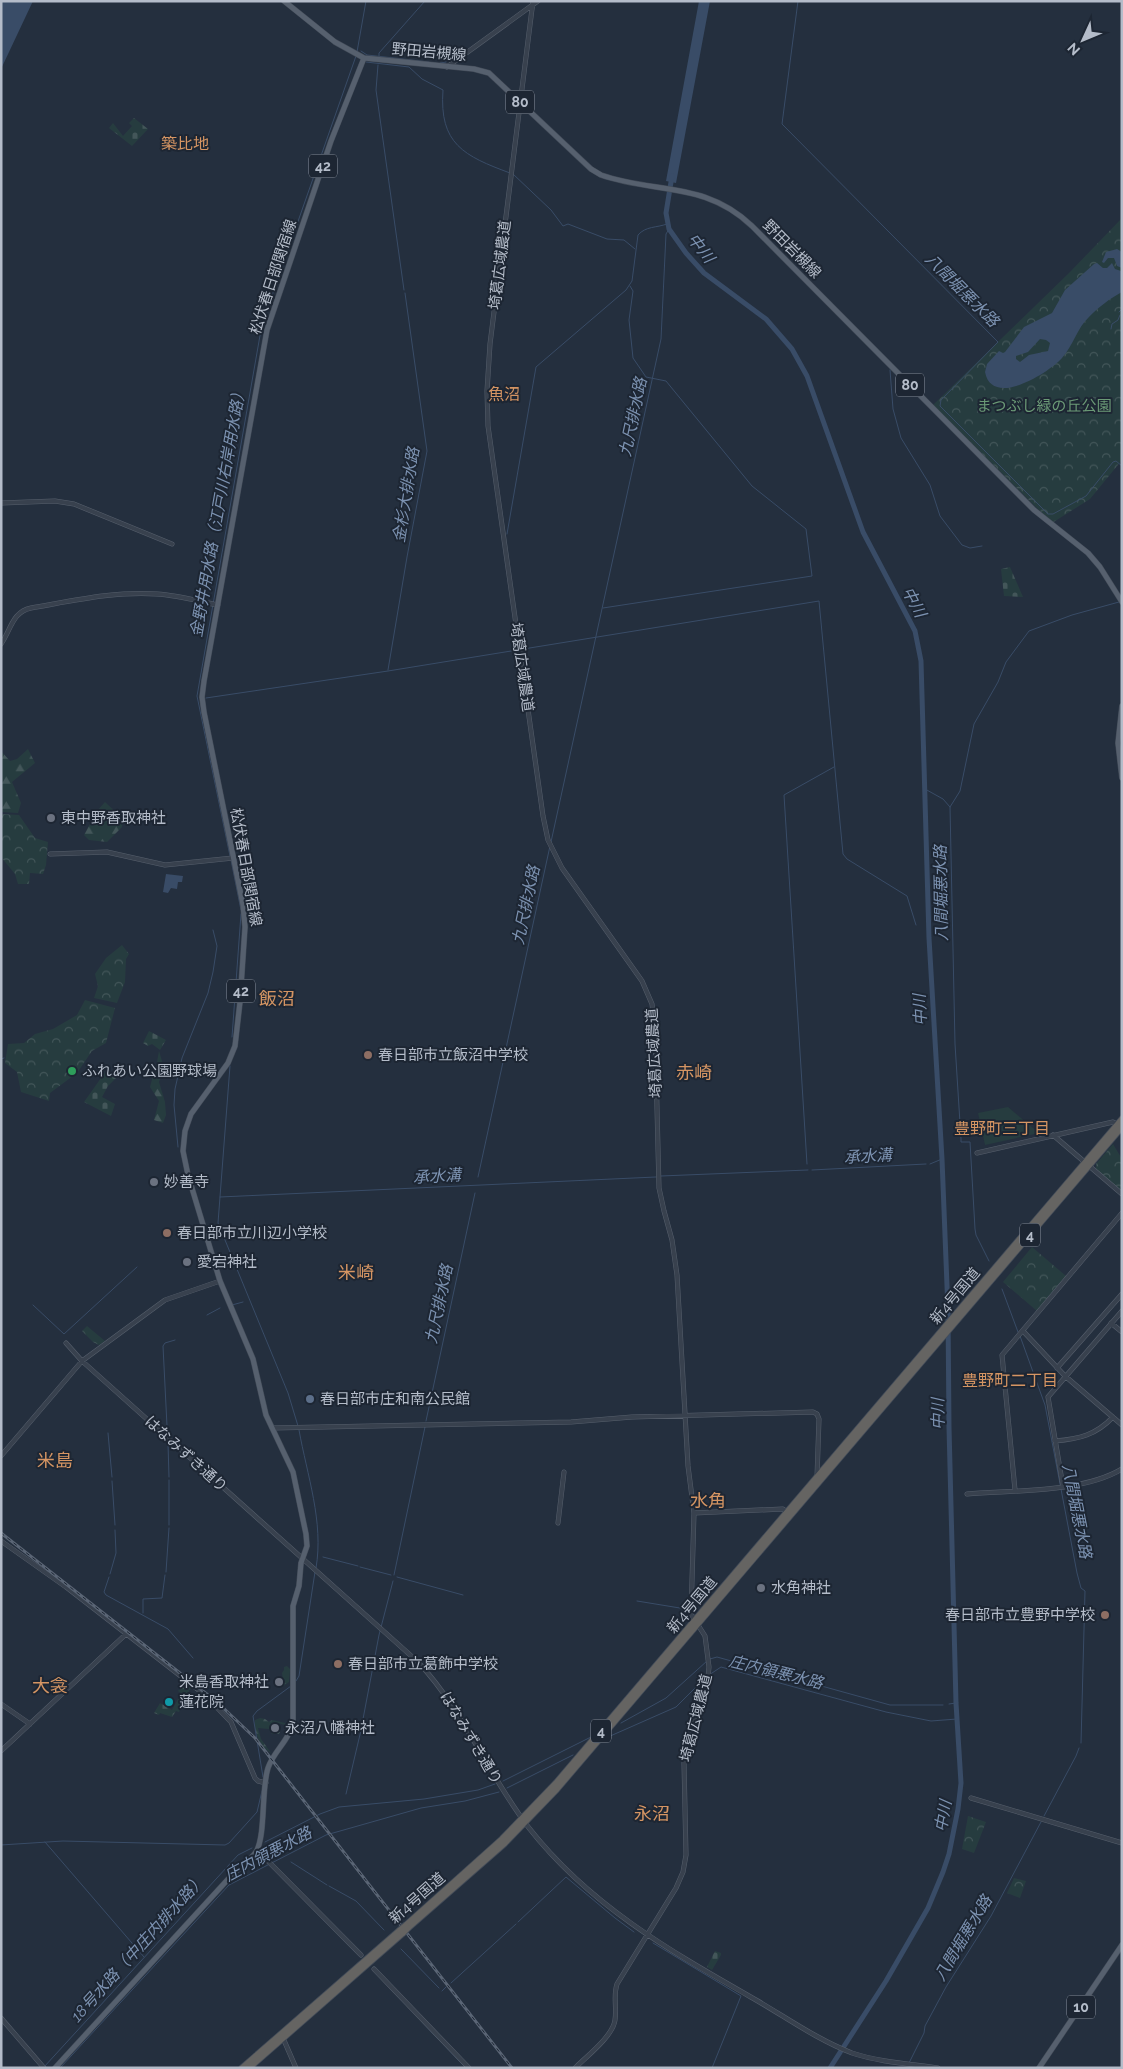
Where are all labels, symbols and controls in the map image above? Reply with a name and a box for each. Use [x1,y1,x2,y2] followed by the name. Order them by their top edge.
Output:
[1058,15,1108,65] north arrow
[391,40,467,64] street label: 野田岩槻線
[1064,40,1083,58] text: N
[506,90,534,114] road number: 80
[161,134,209,153] district label: 築比地
[309,154,337,178] road number: 42
[759,216,825,282] street label: 野田岩槻線
[246,217,300,337] street label: 松伏春日部関宿線
[486,219,514,311] street label: 埼葛広域農道
[684,230,720,268] water label: 中川
[921,249,1004,332] water label: 八間堀悪水路
[615,374,651,458] water label: 九尺排水路
[896,374,924,396] road number: 80
[186,383,250,639] water label: 金野井用水路（江戸川右岸用水路）
[488,385,520,404] district label: 魚沼
[976,397,1112,415] park label: まつぶし緑の丘公園
[389,444,423,544] water label: 金杉大排水路
[898,583,931,622] water label: 中川
[507,621,537,713] street label: 埼葛広域農道
[227,806,265,928] street label: 松伏春日部関宿線
[61,809,166,827] place label: 東中野香取神社
[45,812,57,824] marker: 東中野香取神社
[931,843,951,941] water label: 八間堀悪水路
[508,862,544,946] water label: 九尺排水路
[227,979,255,1002] road number: 42
[259,988,295,1009] district label: 飯沼
[910,992,930,1026] water label: 中川
[643,1008,665,1098] street label: 埼葛広域農道
[378,1046,528,1064] place label: 春日部市立飯沼中学校
[362,1049,374,1061] marker: 春日部市立飯沼中学校
[82,1062,217,1080] place label: ふれあい公園野球場
[676,1062,712,1083] district label: 赤崎
[66,1065,78,1077] marker: ふれあい公園野球場
[954,1119,1050,1138] district label: 豊野町三丁目
[844,1145,894,1167] water label: 承水溝
[413,1165,463,1187] water label: 承水溝
[164,1173,209,1191] place label: 妙善寺
[148,1176,160,1188] marker: 妙善寺
[177,1224,327,1242] place label: 春日部市立川辺小学校
[1020,1224,1040,1246] road number: 4
[161,1227,173,1239] marker: 春日部市立川辺小学校
[197,1253,257,1271] place label: 愛宕神社
[181,1256,193,1268] marker: 愛宕神社
[421,1261,457,1345] water label: 九尺排水路
[338,1262,374,1283] district label: 米崎
[926,1264,984,1328] street label: 新4号国道
[962,1371,1058,1390] district label: 豊野町二丁目
[320,1390,470,1408] place label: 春日部市庄和南公民館
[304,1393,316,1405] marker: 春日部市庄和南公民館
[928,1396,948,1430] water label: 中川
[141,1412,231,1496] street label: はなみずき通り
[37,1450,73,1471] district label: 米島
[1059,1462,1096,1562] water label: 八間堀悪水路
[690,1490,726,1511] district label: 水角
[663,1573,721,1637] street label: 新4号国道
[771,1579,831,1597] place label: 水角神社
[755,1582,767,1594] marker: 水角神社
[945,1606,1095,1624] place label: 春日部市立豊野中学校
[1099,1609,1111,1621] marker: 春日部市立豊野中学校
[727,1651,827,1693] water label: 庄内領悪水路
[348,1655,498,1673] place label: 春日部市立葛飾中学校
[332,1658,344,1670] marker: 春日部市立葛飾中学校
[676,1672,716,1764] street label: 埼葛広域農道
[179,1673,269,1691] place label: 米島香取神社
[32,1675,68,1696] district label: 大衾
[273,1676,285,1688] marker: 米島香取神社
[436,1688,506,1788] street label: はなみずき通り
[179,1693,224,1711] place label: 蓮花院
[163,1696,175,1708] marker: 蓮花院
[285,1719,375,1737] place label: 永沼八幡神社
[591,1720,611,1742] road number: 4
[269,1722,281,1734] marker: 永沼八幡神社
[931,1797,955,1833] water label: 中川
[634,1803,670,1824] district label: 永沼
[221,1822,317,1885] water label: 庄内領悪水路
[385,1869,449,1927] street label: 新4号国道
[67,1870,209,2026] water label: 18号水路（中庄内排水路）
[930,1890,997,1984] water label: 八間堀悪水路
[1067,1995,1095,2018] road number: 10

